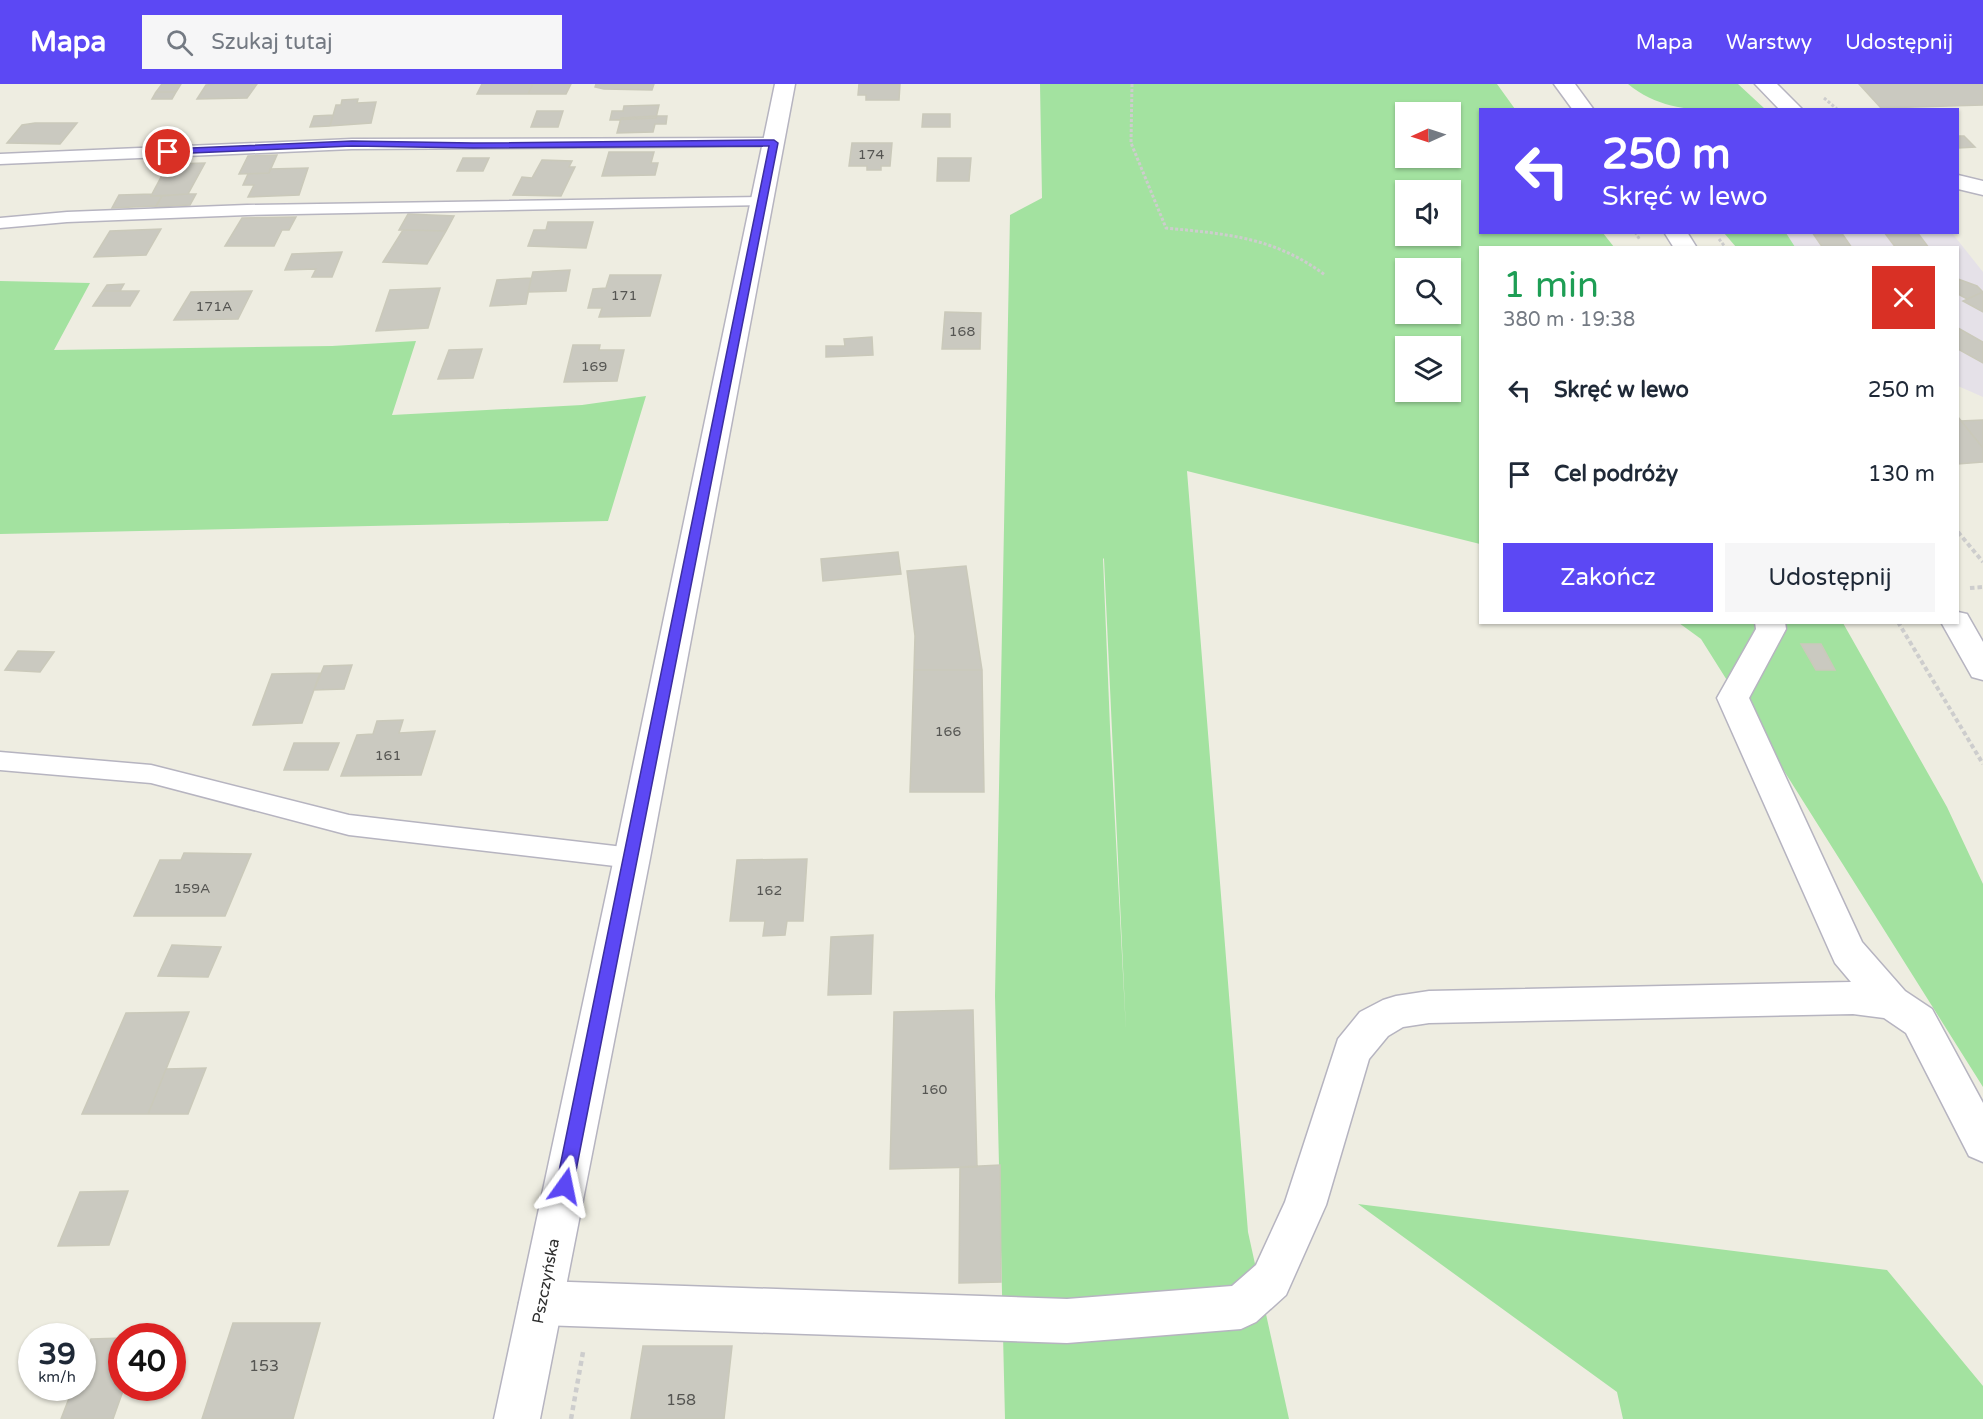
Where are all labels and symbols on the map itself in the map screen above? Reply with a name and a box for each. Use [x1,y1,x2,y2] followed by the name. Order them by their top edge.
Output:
[1395,102,1461,168] north arrow
[142,126,193,177] pin
[858,146,884,163] house number: 174
[611,287,637,304] house number: 171
[196,298,232,315] house number: 171A
[949,323,975,340] house number: 168
[581,358,607,375] house number: 169
[935,723,961,740] house number: 166
[375,747,401,764] house number: 161
[174,880,210,897] house number: 159A
[756,882,782,899] house number: 162
[921,1081,947,1098] house number: 160
[533,1154,597,1218] position arrow
[528,1237,564,1325] street label: Pszczyńska
[108,1323,186,1401] speed limit sign: 40
[249,1356,279,1376] house number: 153
[666,1390,696,1410] house number: 158

